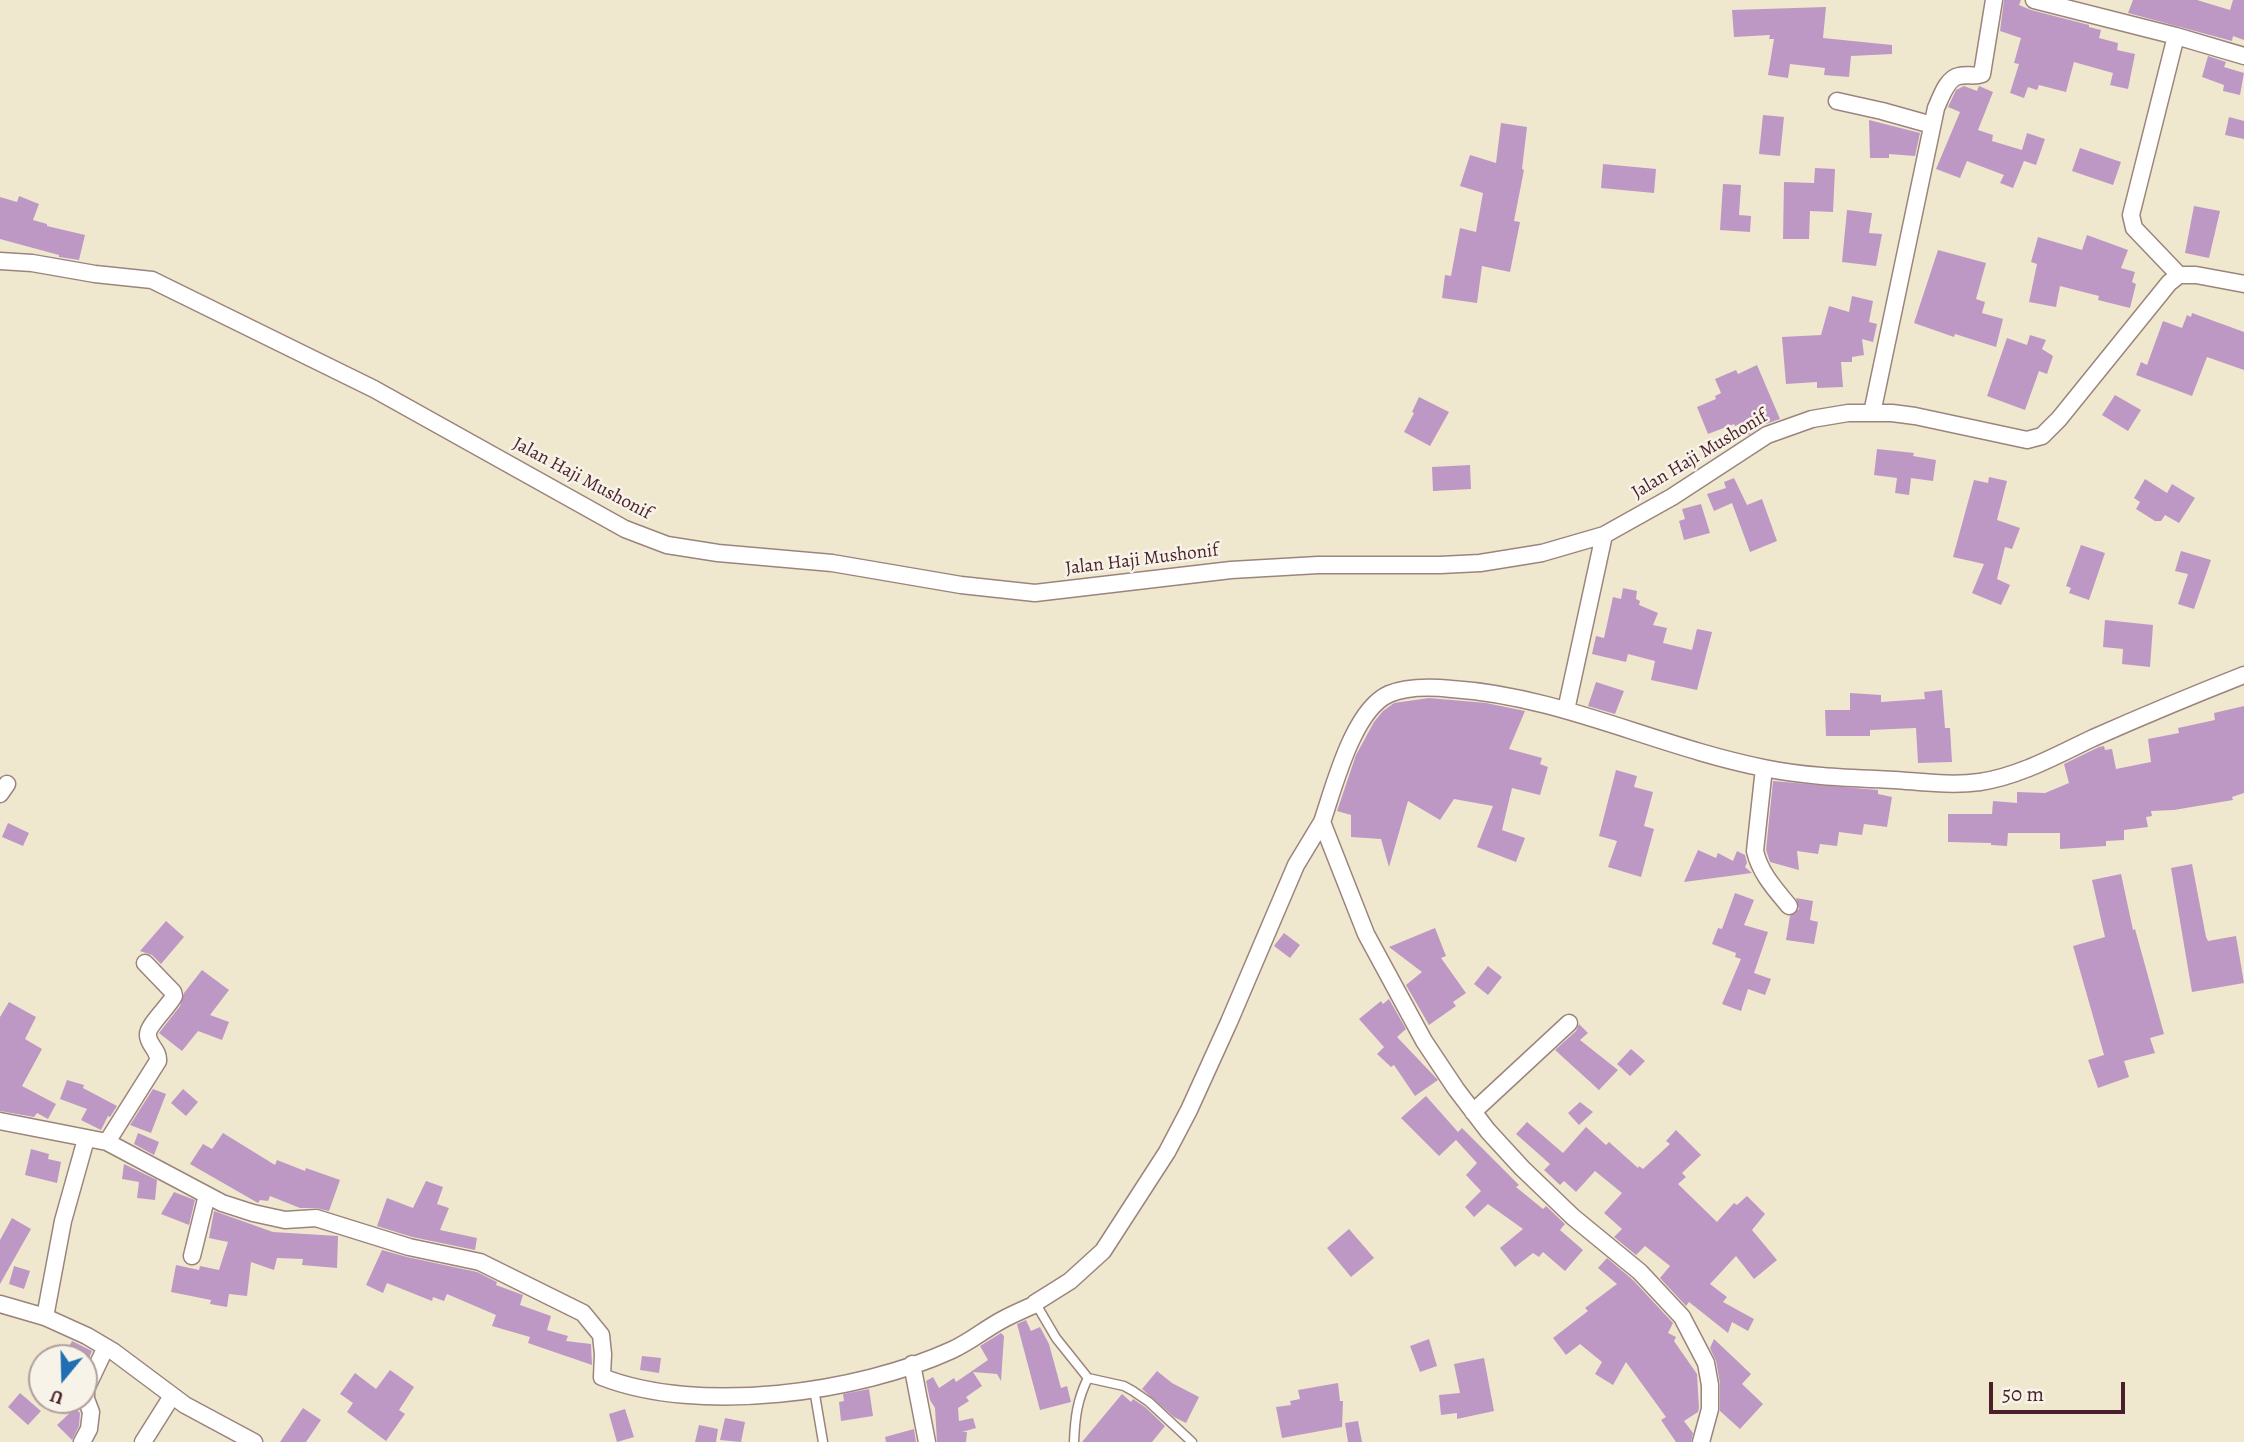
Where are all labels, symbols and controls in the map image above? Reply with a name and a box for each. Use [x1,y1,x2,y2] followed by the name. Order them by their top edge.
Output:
[1628,406,1772,504] street label: Jalan Haji Mushonif
[509,433,655,525] street label: Jalan Haji Mushonif
[1064,539,1220,581] street label: Jalan Haji Mushonif
[28,1344,98,1414] north arrow
[1992,1368,2128,1412] scale bar
[2002,1380,2044,1408] text: 50 m
[47,1383,67,1411] text: U

